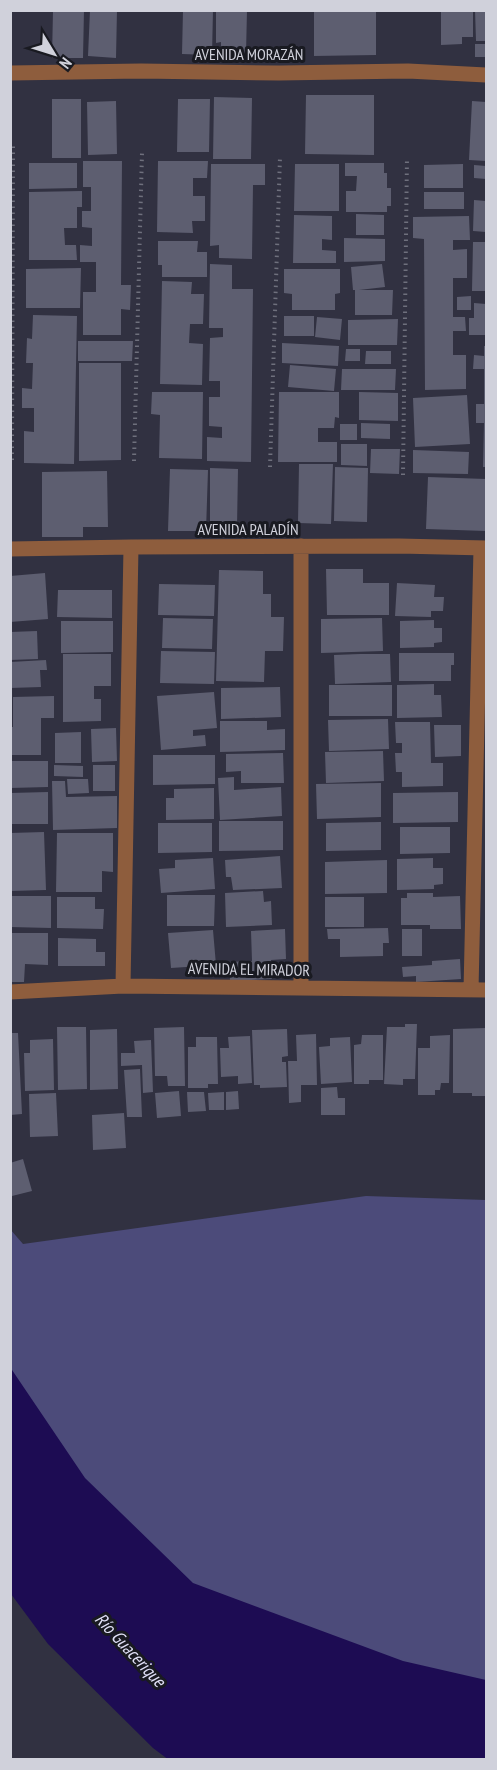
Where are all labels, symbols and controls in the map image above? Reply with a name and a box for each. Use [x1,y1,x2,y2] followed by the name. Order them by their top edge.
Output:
[24,24,84,84] north arrow
[195,44,303,64] street label: AVENIDA MORAZÁN
[55,54,76,73] text: N
[197,519,299,539] street label: AVENIDA PALADÍN
[188,958,311,980] street label: AVENIDA EL MIRADOR
[90,1608,172,1693] water label: Río Guacerique

